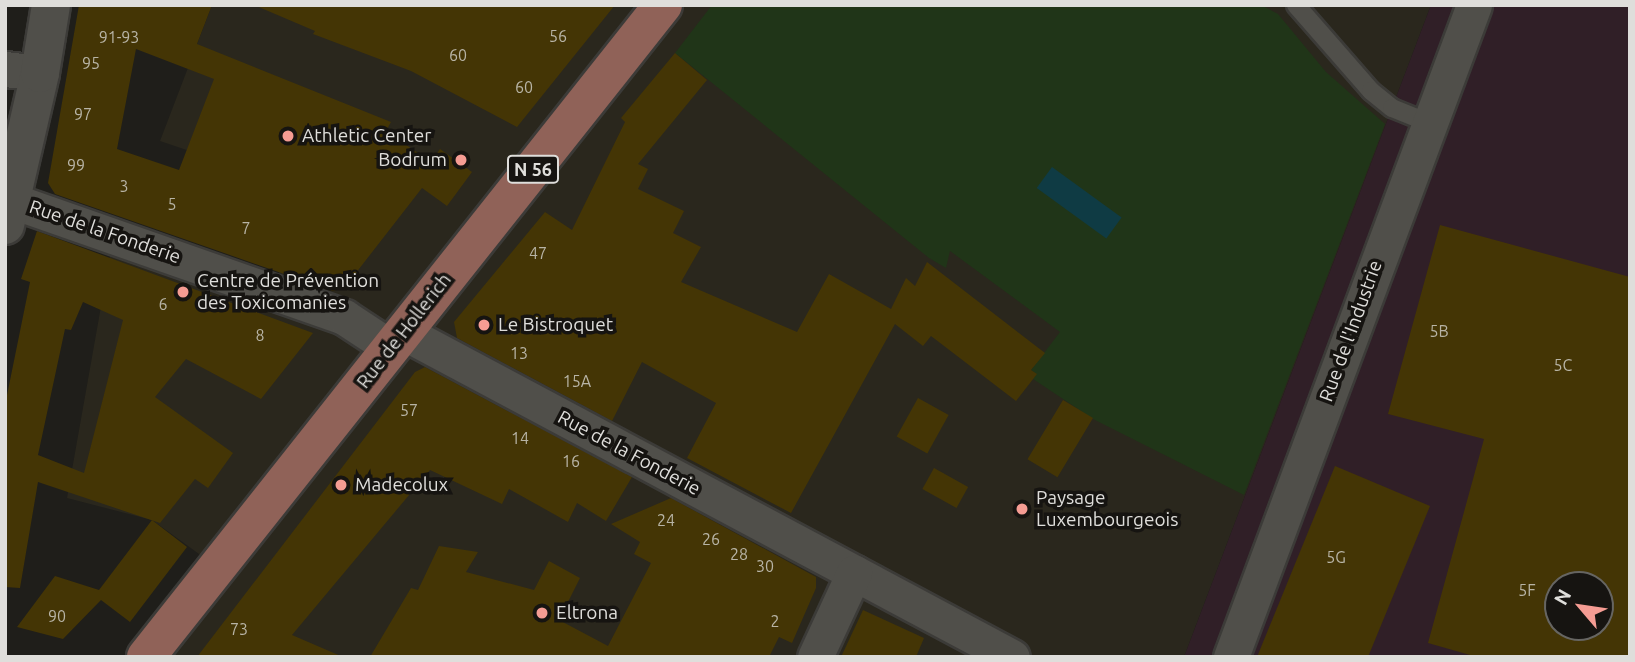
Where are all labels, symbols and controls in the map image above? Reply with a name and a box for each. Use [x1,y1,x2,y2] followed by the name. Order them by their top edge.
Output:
[549,26,567,46] house number: 56
[99,27,139,47] house number: 91-93
[449,45,467,65] house number: 60
[82,53,100,73] house number: 95
[515,77,533,97] house number: 60
[74,104,92,124] house number: 97
[302,125,431,147] place label: Athletic Center
[280,128,296,144] marker: Athletic Center
[378,149,447,171] place label: Bodrum
[453,152,469,168] marker: Bodrum
[507,154,559,184] road number: N 56
[67,155,85,175] house number: 99
[119,176,129,196] house number: 3
[167,194,177,214] house number: 5
[26,195,184,269] street label: Rue de la Fonderie
[241,218,251,238] house number: 7
[529,243,547,263] house number: 47
[1315,257,1387,405] street label: Rue de l'Industrie
[352,269,456,393] street label: Rue de Hollerich
[197,270,379,314] place label: Centre de Prévention des Toxicomanies
[175,284,191,300] marker: Centre de Prévention des Toxicomanies
[158,294,168,314] house number: 6
[498,314,613,336] place label: Le Bistroquet
[476,317,492,333] marker: Le Bistroquet
[1429,321,1449,341] house number: 5B
[255,325,265,345] house number: 8
[510,343,528,363] house number: 13
[1554,355,1572,375] house number: 5C
[563,371,591,391] house number: 15A
[400,400,418,420] house number: 57
[554,406,704,500] street label: Rue de la Fonderie
[511,428,529,448] house number: 14
[562,451,580,471] house number: 16
[355,474,448,496] place label: Madecolux
[333,477,349,493] marker: Madecolux
[1036,487,1178,531] place label: Paysage Luxembourgeois
[1014,501,1030,517] marker: Paysage Luxembourgeois
[657,510,675,530] house number: 24
[702,529,720,549] house number: 26
[730,544,748,564] house number: 28
[1326,547,1346,567] house number: 5G
[756,556,774,576] house number: 30
[1544,571,1614,641] north arrow
[1518,580,1536,600] house number: 5F
[1549,585,1575,608] text: N
[556,602,618,624] place label: Eltrona
[534,605,550,621] marker: Eltrona
[48,606,66,626] house number: 90
[770,611,780,631] house number: 2
[230,619,248,639] house number: 73

